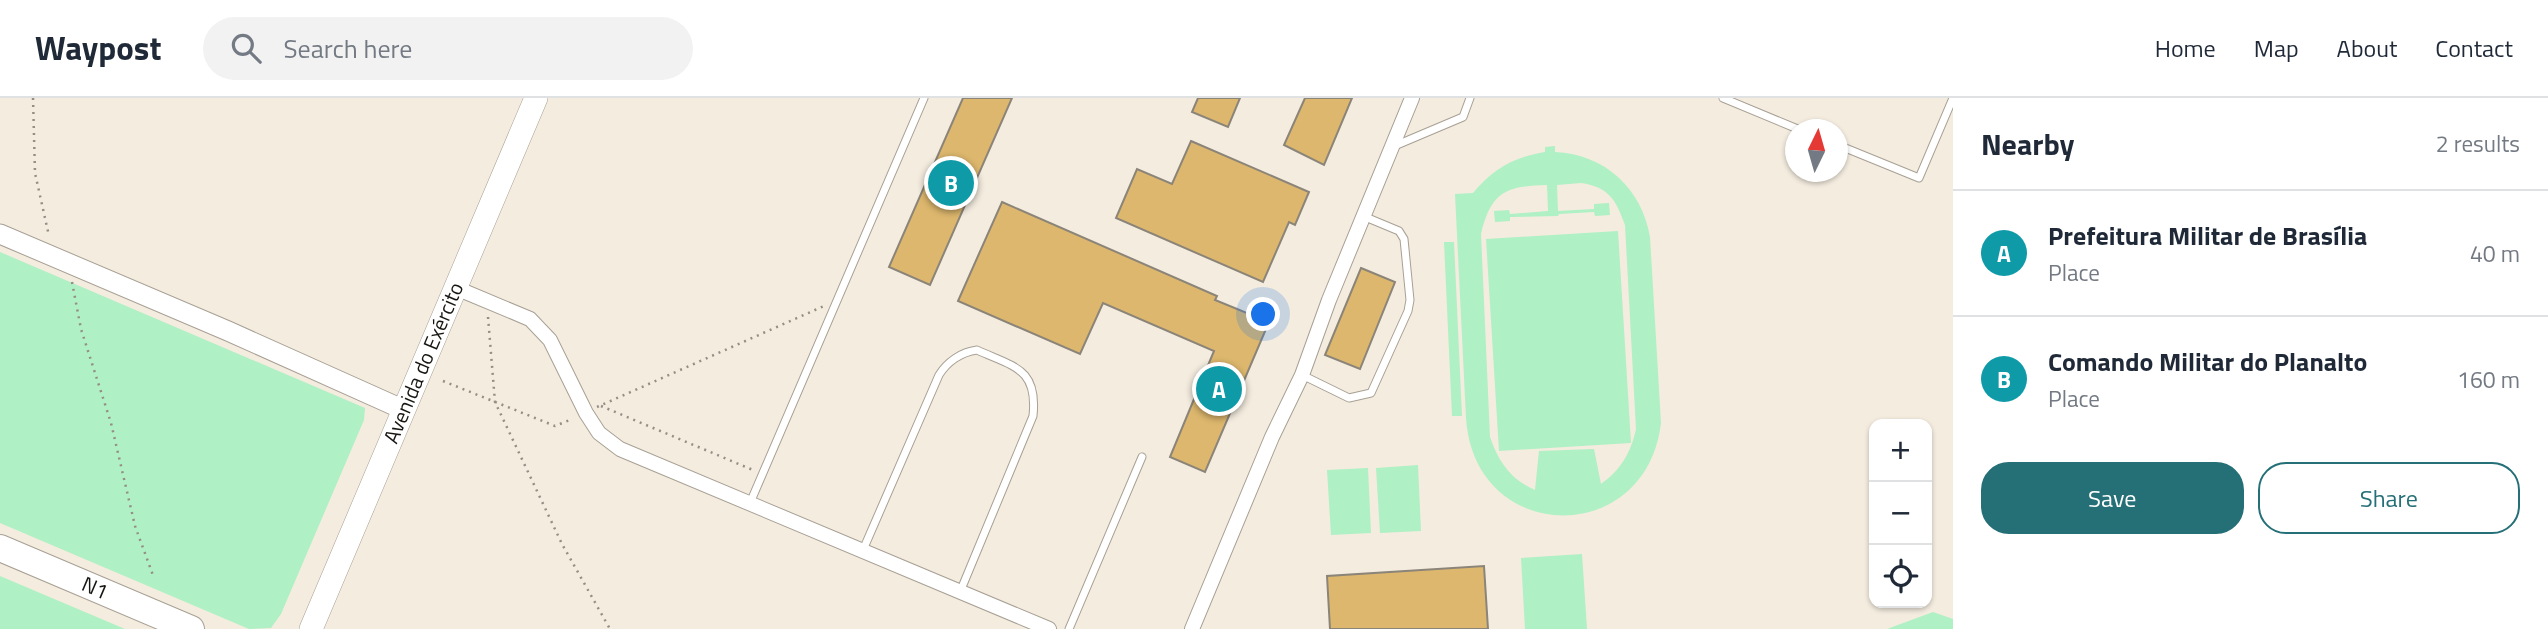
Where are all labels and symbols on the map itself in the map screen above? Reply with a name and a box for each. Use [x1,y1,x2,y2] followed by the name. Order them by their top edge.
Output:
[1785,119,1848,182] north arrow
[928,157,974,209] pin: B
[374,277,471,448] street label: Avenida do Exército
[1246,297,1280,331] your location
[1196,363,1242,415] pin: A
[77,567,113,607] street label: N1

